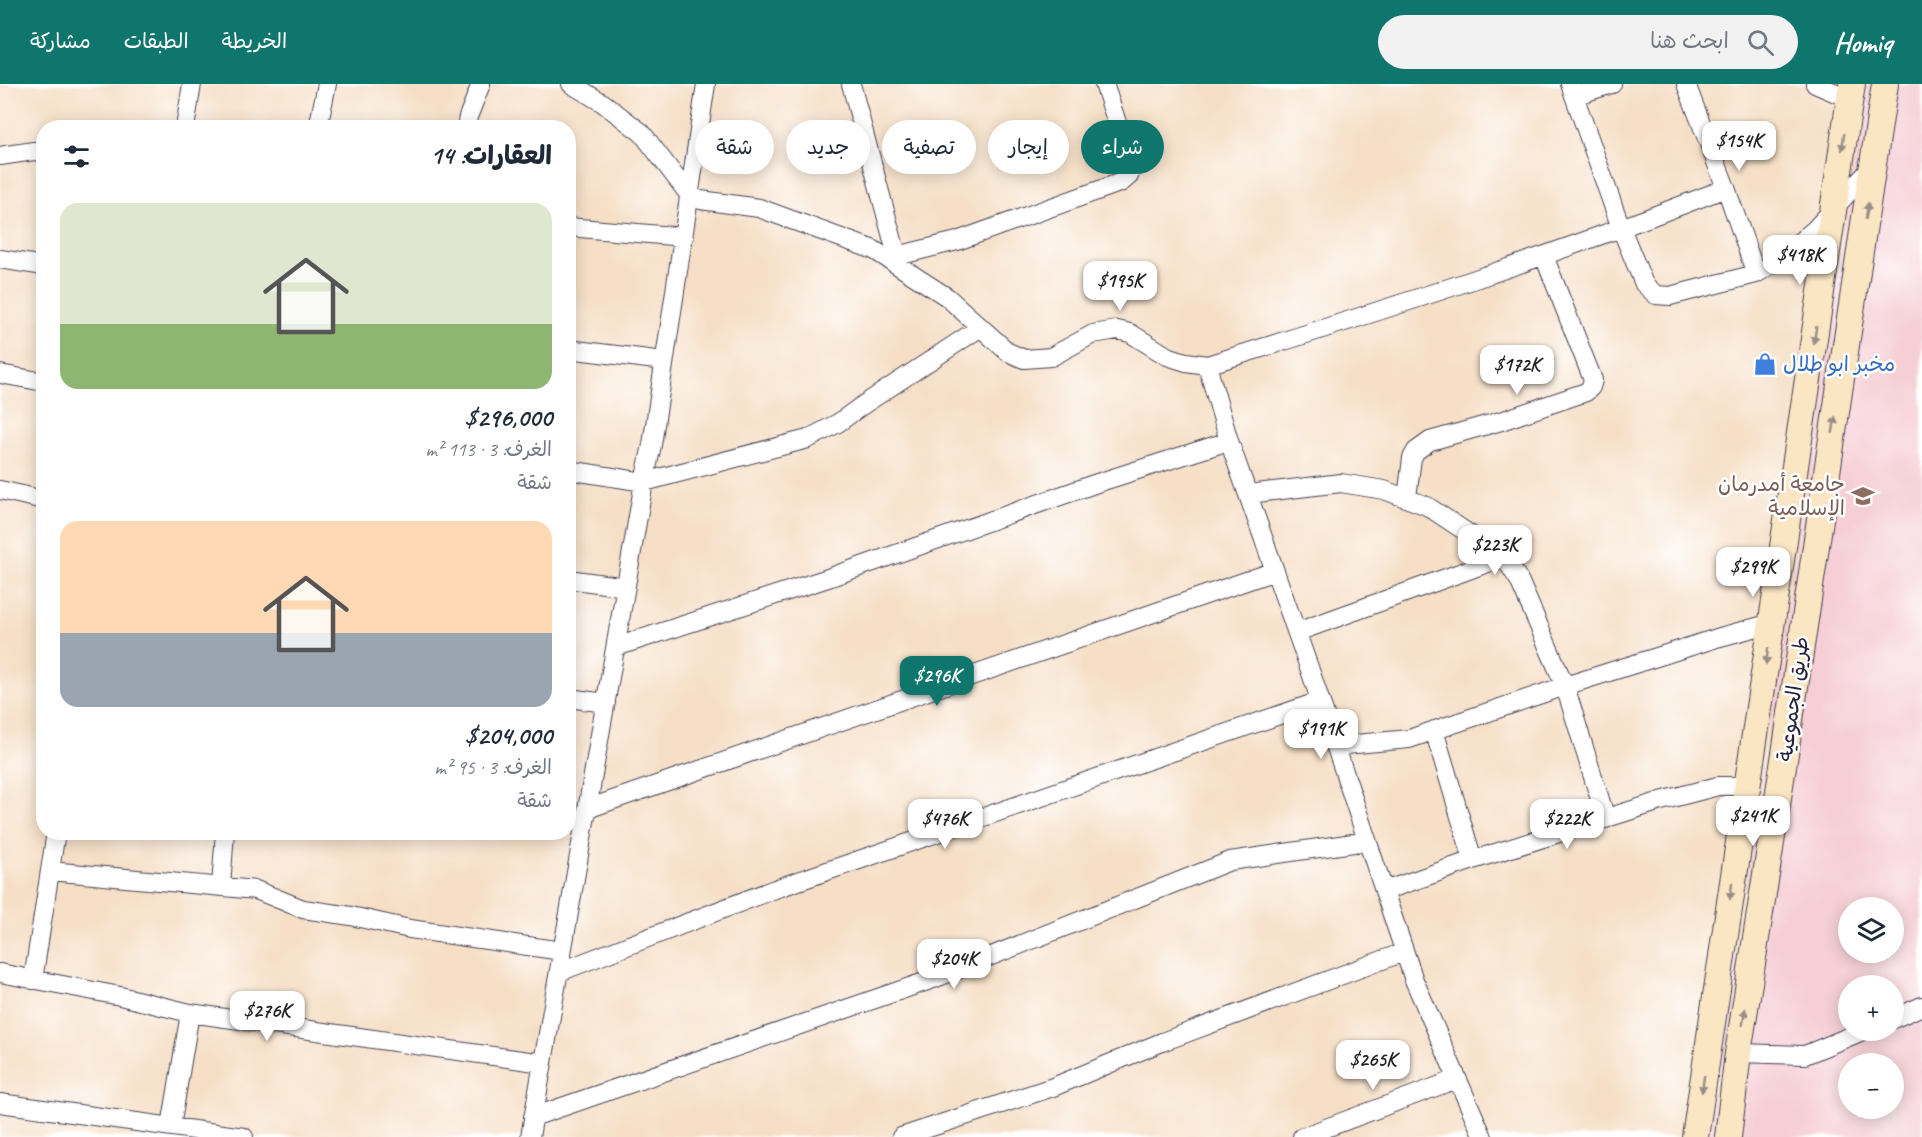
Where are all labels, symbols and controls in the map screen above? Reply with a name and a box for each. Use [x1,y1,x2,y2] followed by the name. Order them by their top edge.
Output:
[1378,15,1798,69] search box
[1834,25,1892,60] text: Homiq
[1744,26,1777,59] icon: search
[1650,27,1729,55] text: ابحث هنا
[30,28,91,54] text: مشاركة
[124,28,189,54] text: الطبقات
[222,28,287,54] text: الخريطة
[695,120,774,174] chip: شقة
[786,120,870,174] chip: جديد
[882,120,976,174] chip: تصفية
[988,120,1069,174] chip: إيجار
[1081,120,1164,174] chip: شراء
[1697,121,1781,172] pin: $154K
[1716,128,1762,153] text: $154K
[1839,132,1848,151] one-way arrow
[430,139,552,172] text: العقارات: 14
[60,140,93,173] icon: filters
[1863,202,1872,221] one-way arrow
[1758,235,1842,286] pin: $418K
[252,242,360,350] icon: home
[1777,242,1823,267] text: $418K
[1078,261,1162,312] pin: $195K
[1097,268,1143,293] text: $195K
[1811,325,1820,344] one-way arrow
[1475,345,1559,396] pin: $172K
[1752,351,1778,377] shop icon: مخبر ابو طلال
[1783,351,1895,377] place label: مخبر ابو طلال
[1494,352,1540,377] text: $172K
[465,401,552,434] text: $296,000
[1830,415,1839,434] one-way arrow
[425,437,552,462] text: الغرف: 3 · 113 m²
[517,470,552,495] text: شقة
[1718,471,1845,521] place label: جامعة أمدرمان الإسلامية
[1850,483,1876,509] school or university icon: جامعة أمدرمان الإسلامية
[1453,525,1537,576] pin: $223K
[1472,532,1518,557] text: $223K
[1711,547,1795,598] pin: $299K
[1730,554,1776,579] text: $299K
[252,560,360,668] icon: home
[1771,635,1815,763] street label: طريق الجموعية
[1763,647,1772,666] one-way arrow
[895,656,979,707] pin: $296K
[914,663,960,688] text: $296K
[1279,709,1363,760] pin: $191K
[1298,716,1344,741] text: $191K
[465,719,552,752] text: $204,000
[434,755,552,780] text: الغرف: 3 · 95 m²
[517,788,552,813] text: شقة
[1711,796,1795,847] pin: $241K
[903,799,987,850] pin: $476K
[1525,799,1609,850] pin: $222K
[1730,803,1776,828] text: $241K
[922,806,968,831] text: $476K
[1544,806,1590,831] text: $222K
[1726,881,1735,900] one-way arrow
[1838,897,1904,1119] map controls
[1838,897,1904,963] button: layers
[912,939,996,990] pin: $204K
[931,946,977,971] text: $204K
[1838,975,1904,1041] button: +
[225,991,309,1042] pin: $276K
[244,998,290,1023] text: $276K
[1739,1007,1748,1026] one-way arrow
[1331,1040,1415,1091] pin: $265K
[1350,1047,1396,1072] text: $265K
[1838,1053,1904,1119] button: −
[1698,1074,1707,1093] one-way arrow

